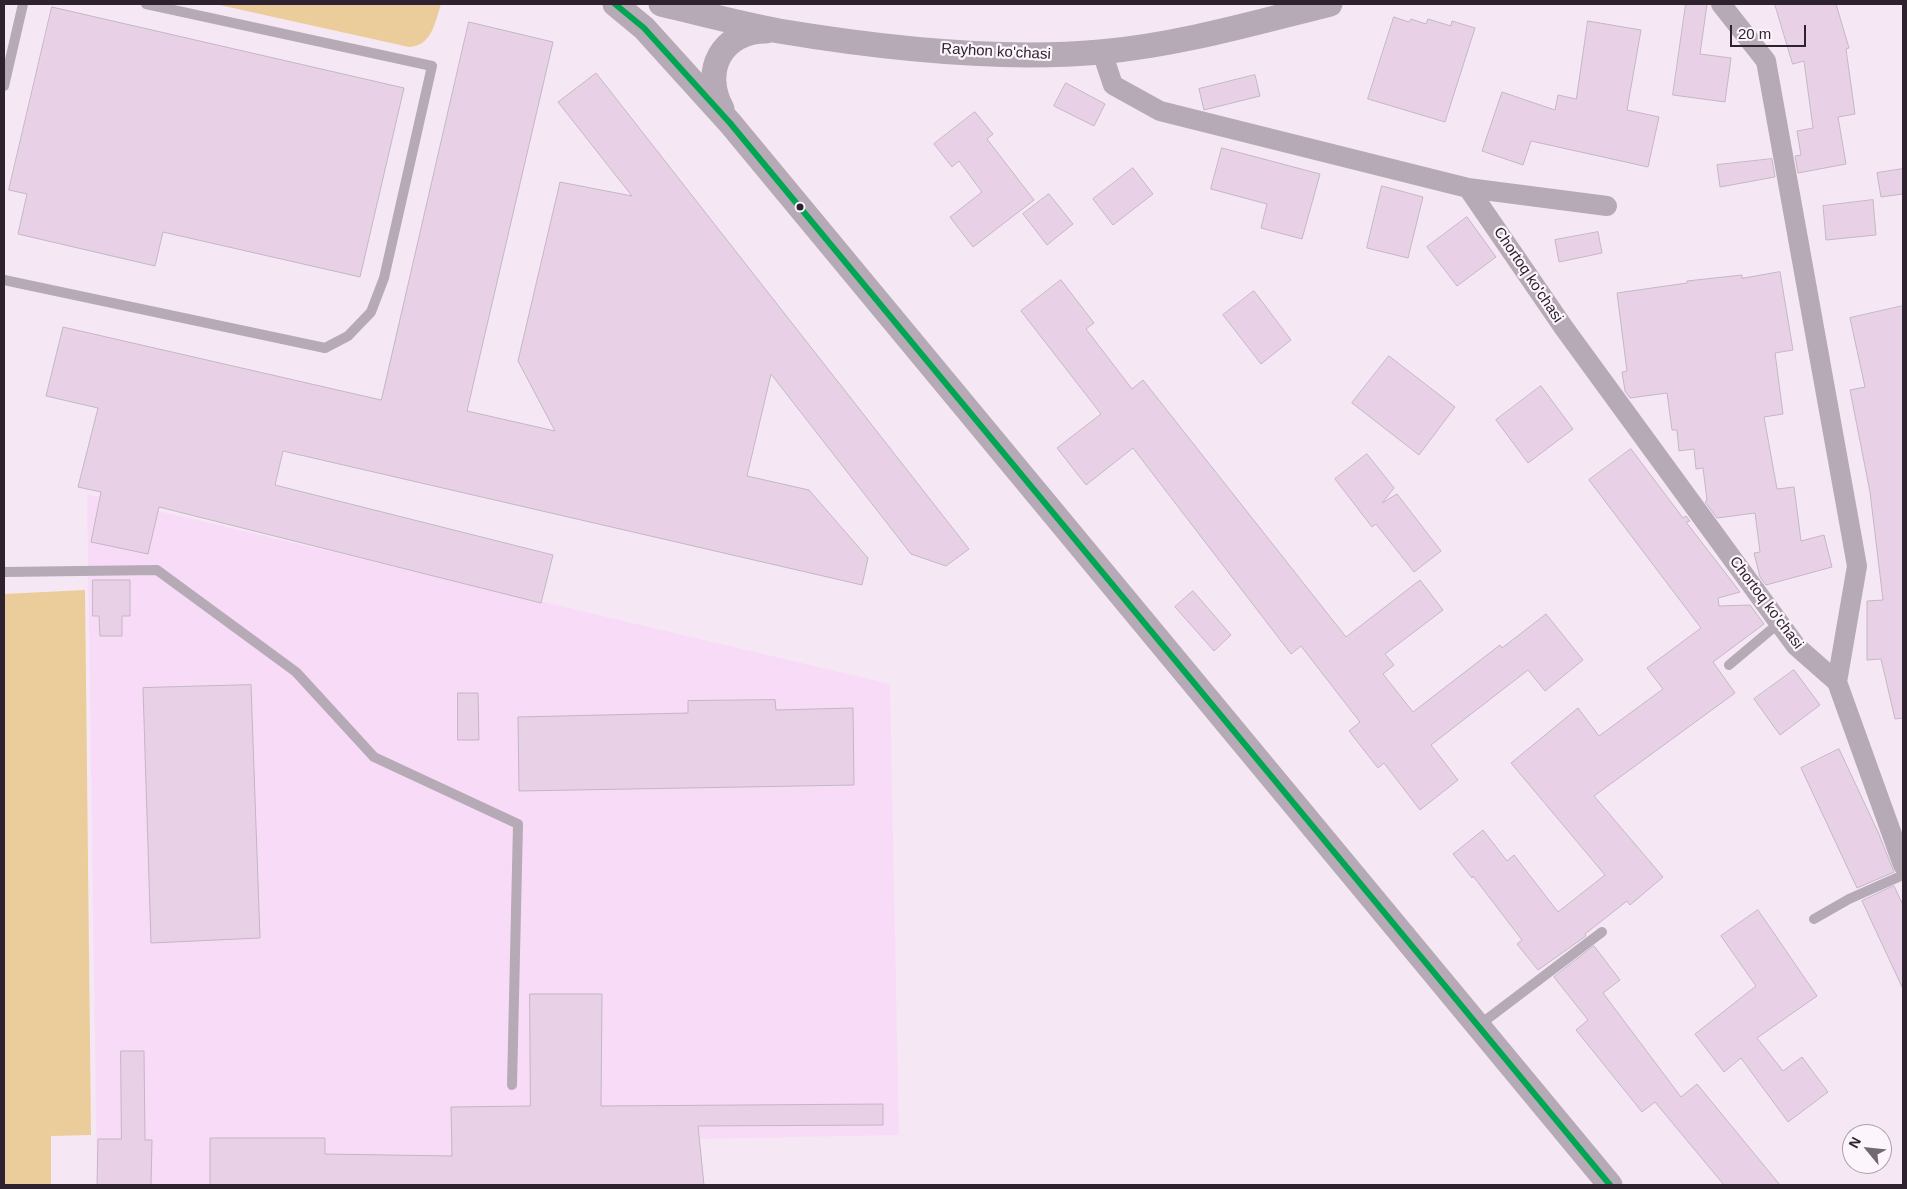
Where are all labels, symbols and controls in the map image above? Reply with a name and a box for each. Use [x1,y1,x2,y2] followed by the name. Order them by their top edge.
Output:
[1732,15,1808,47] scale bar
[1738,25,1771,42] text: 20 m
[941,40,1051,64] street label: Rayhon ko'chasi
[795,202,805,212] unlabelled marker
[1489,224,1567,326] street label: Chortoq ko'chasi
[1725,553,1807,653] street label: Chortoq ko'chasi
[1842,1124,1892,1174] north arrow
[1845,1134,1864,1151] text: N

